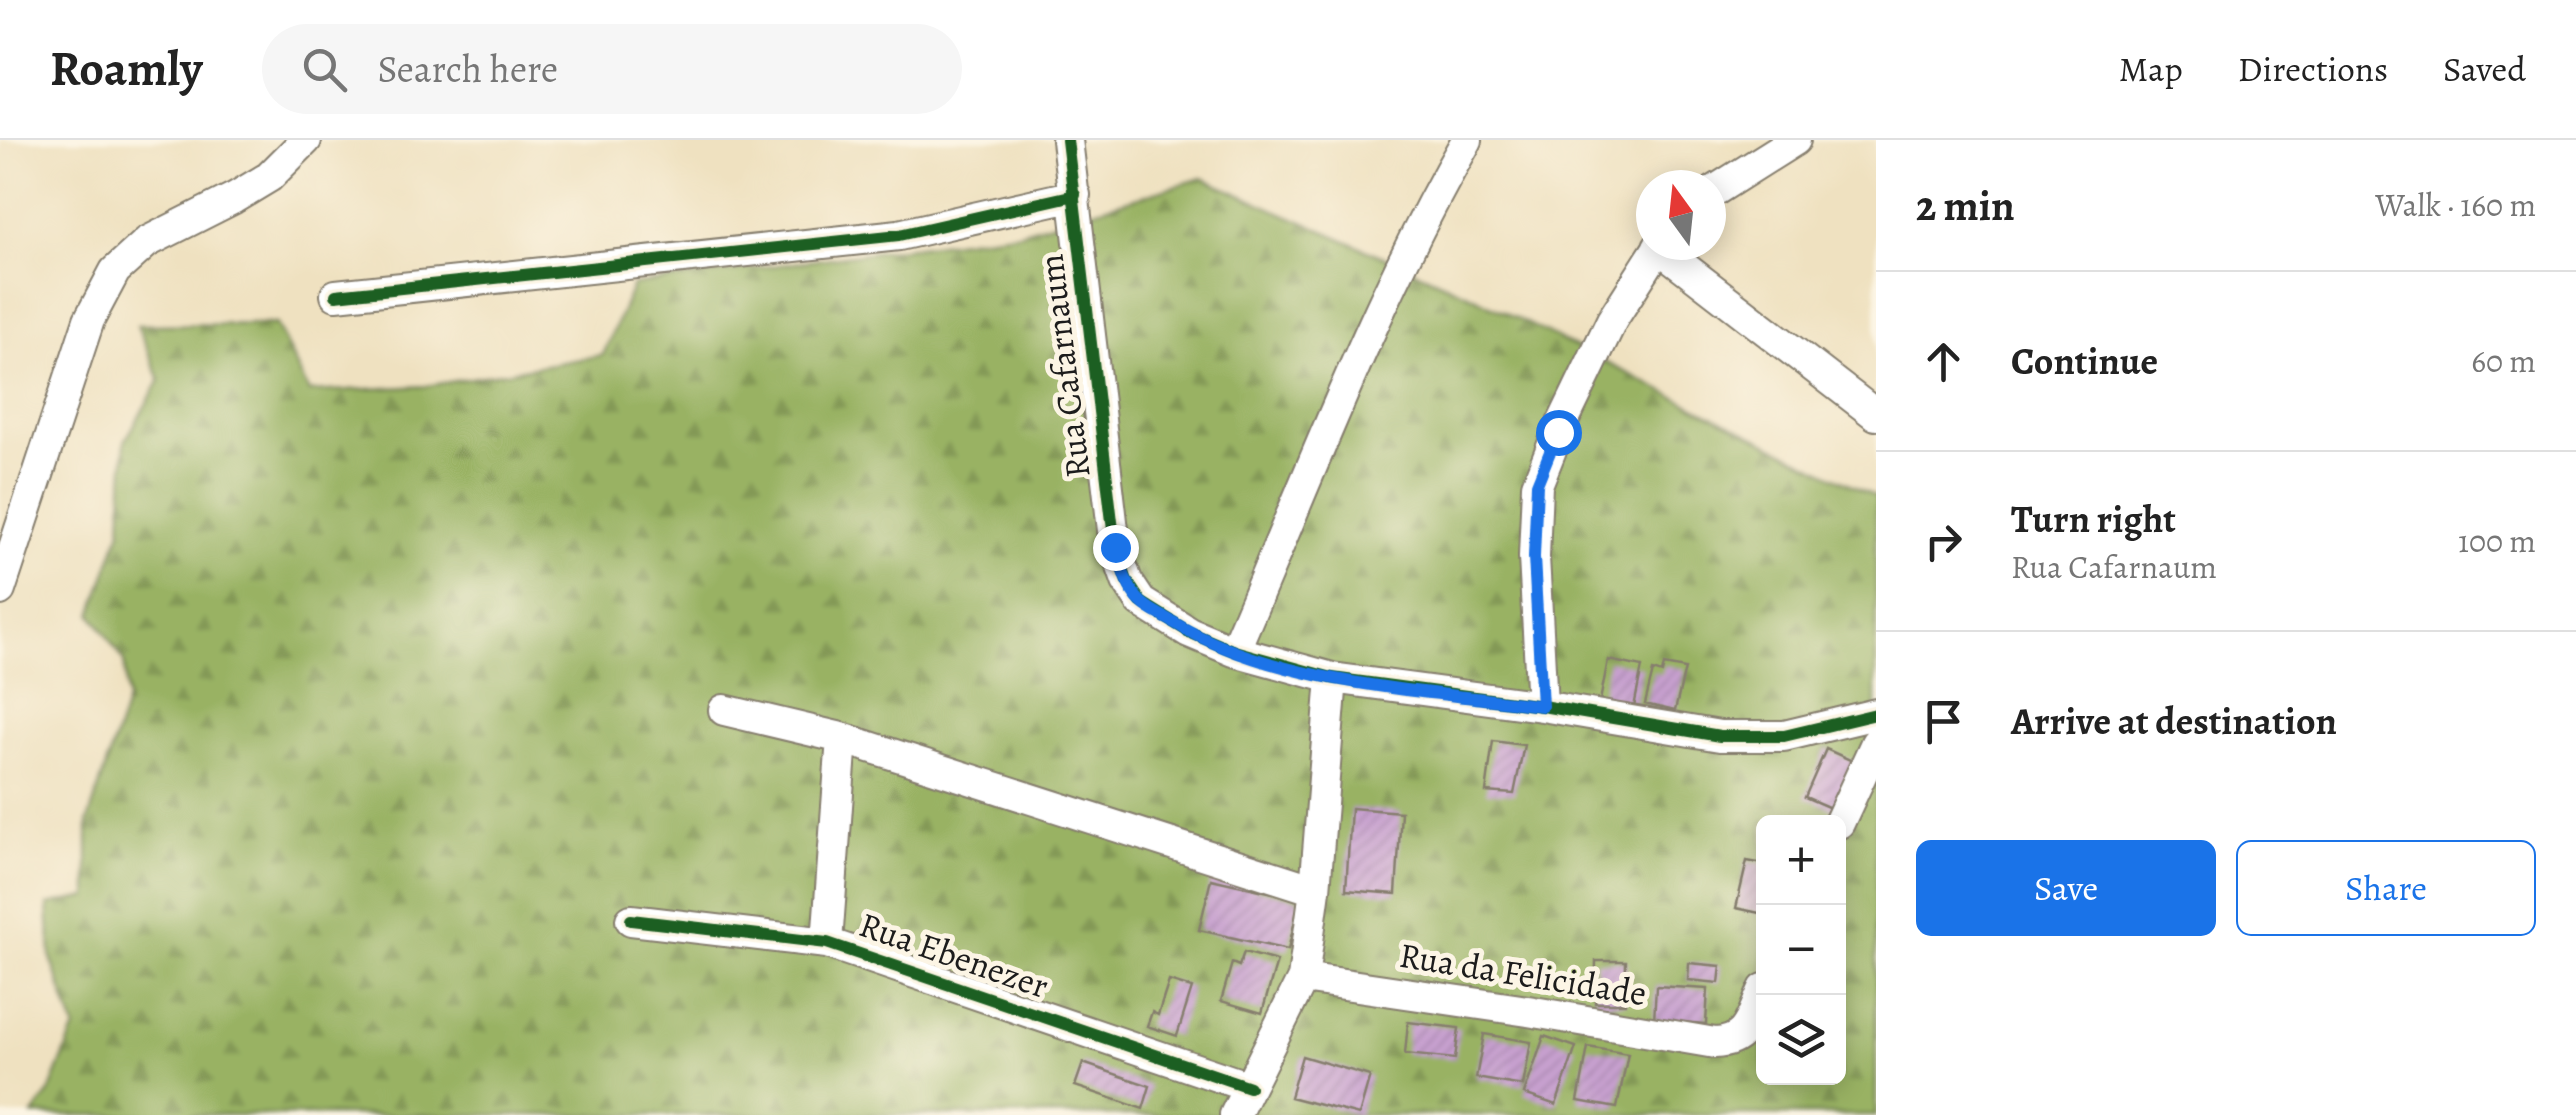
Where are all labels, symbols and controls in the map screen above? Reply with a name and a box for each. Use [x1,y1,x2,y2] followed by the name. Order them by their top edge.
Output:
[262,24,962,114] search box
[50,36,202,102] text: Roamly
[297,42,352,97] icon: search
[377,43,558,95] text: Search here
[2119,45,2183,93] text: Map
[2238,45,2388,93] text: Directions
[2443,45,2526,93] text: Saved
[1636,170,1726,260] north arrow
[1916,177,2015,234] text: 2 min
[2375,183,2536,227] text: Walk · 160 m
[1026,251,1102,481] street label: Rua Cafarnaum
[1916,334,1971,389] icon: ahead
[2011,335,2158,387] text: Continue
[2471,339,2536,383] text: 60 m
[1536,410,1582,456] route start
[2011,493,2176,545] text: Turn right
[1916,514,1971,569] icon: right
[2458,519,2536,563] text: 100 m
[1093,525,1139,571] route end
[2011,545,2217,589] text: Rua Cafarnaum
[1916,694,1971,749] icon: arrive
[2011,695,2337,747] text: Arrive at destination
[1756,815,1846,1085] map controls
[1756,815,1846,905] button: +
[1916,840,2216,936] button: Save
[2236,840,2536,936] button: Share
[853,900,1055,1010] street label: Rua Ebenezer
[1756,905,1846,995] button: −
[1396,931,1650,1017] street label: Rua da Felicidade
[1756,995,1846,1085] button: layers

